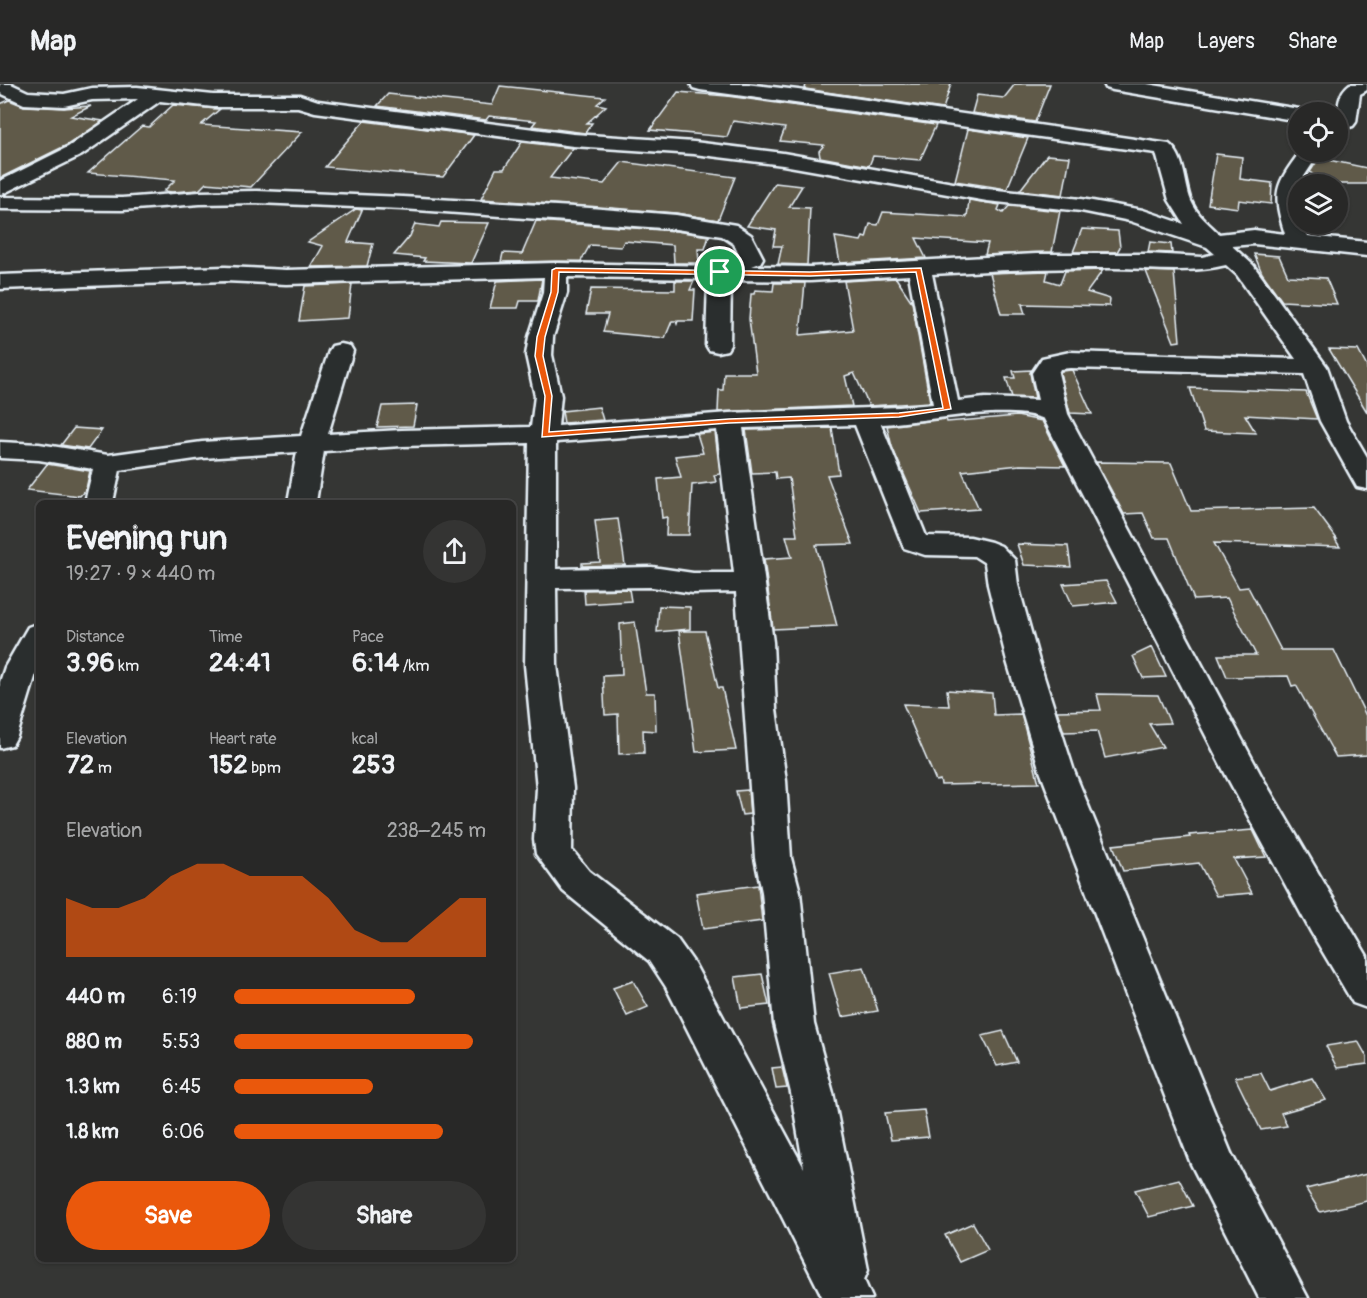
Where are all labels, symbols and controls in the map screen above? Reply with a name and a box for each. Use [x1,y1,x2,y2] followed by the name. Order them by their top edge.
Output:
[30,24,76,59] text: Map
[1129,28,1164,55] text: Map
[1197,28,1255,55] text: Layers
[1288,28,1337,55] text: Share
[1288,102,1348,234] map controls
[1288,102,1348,162] button: locate
[1288,174,1348,234] button: layers
[694,246,745,297] pin
[703,255,736,288] icon: arrive
[66,518,227,559] text: Evening run
[423,520,486,583] button: share
[66,561,215,586] text: 19:27 · 9 × 440 m
[66,627,125,647] text: Distance
[209,627,242,647] text: Time
[352,627,384,647] text: Pace
[66,647,115,679] text: 3.96
[209,647,271,679] text: 24:41
[352,647,399,679] text: 6:14
[115,656,139,676] text: km
[399,656,429,676] text: /km
[66,729,127,749] text: Elevation
[209,729,276,749] text: Heart rate
[352,729,378,749] text: kcal
[66,749,94,781] text: 72
[209,749,248,781] text: 152
[352,749,395,781] text: 253
[94,758,112,778] text: m
[248,758,281,778] text: bpm
[66,818,142,843] text: Elevation
[387,818,486,843] text: 238–245 m
[66,984,125,1009] text: 440 m
[162,984,197,1009] text: 6:19
[66,1029,122,1054] text: 880 m
[162,1029,200,1054] text: 5:53
[66,1074,120,1099] text: 1.3 km
[162,1074,201,1099] text: 6:45
[66,1119,119,1144] text: 1.8 km
[162,1119,204,1144] text: 6:06
[66,1181,270,1250] button: Save
[282,1181,486,1250] button: Share

